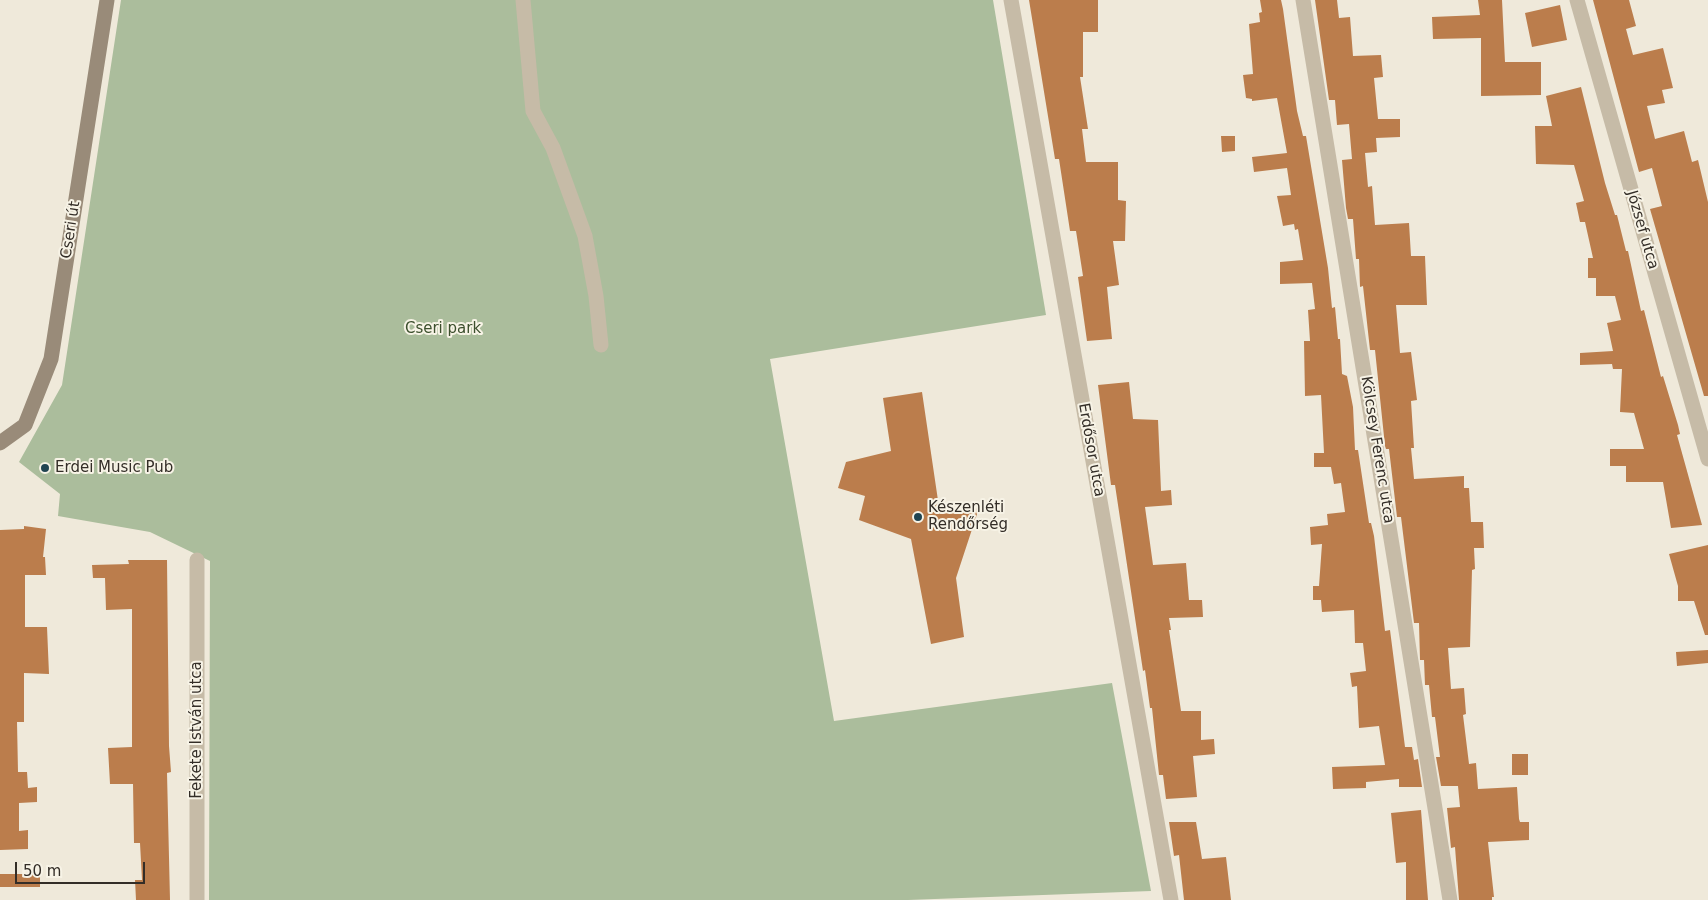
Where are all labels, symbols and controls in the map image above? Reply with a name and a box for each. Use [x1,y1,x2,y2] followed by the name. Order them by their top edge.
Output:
[1622,188,1662,272] street label: József utca
[58,200,84,260] street label: Cseri út
[405,320,481,338] park label: Cseri park
[1356,375,1398,525] street label: Kölcsey Ferenc utca
[1074,402,1108,498] street label: Erdősor utca
[55,459,173,477] place label: Erdei Music Pub
[39,462,51,474] marker: Erdei Music Pub
[928,499,1008,534] place label: Készenléti Rendőrség
[912,511,924,523] marker: Készenléti Rendőrség
[188,661,206,799] street label: Fekete István utca
[18,852,148,884] scale bar
[23,862,61,880] text: 50 m

